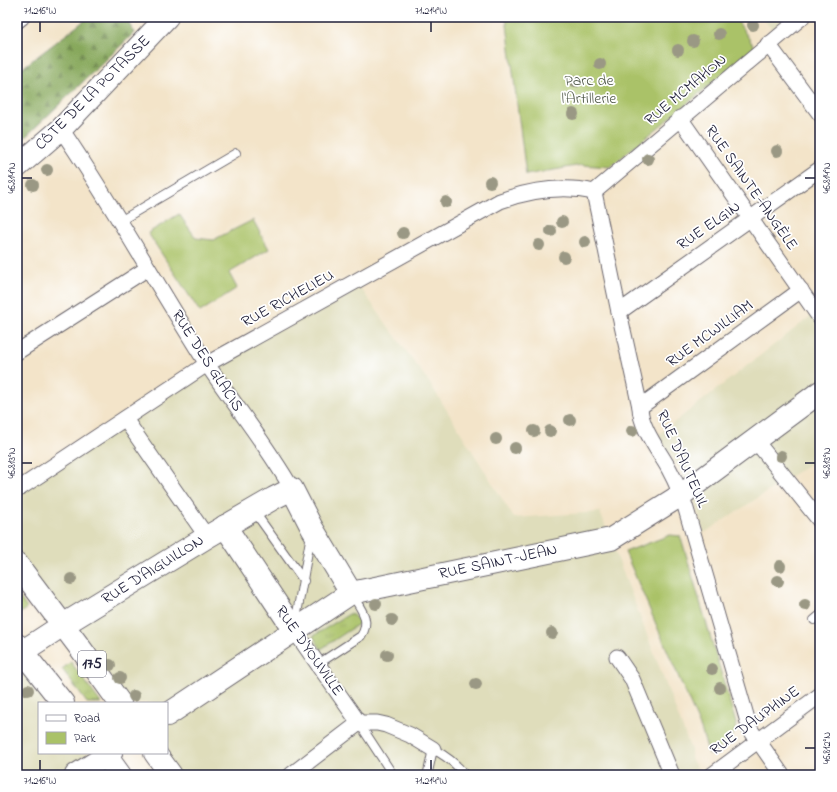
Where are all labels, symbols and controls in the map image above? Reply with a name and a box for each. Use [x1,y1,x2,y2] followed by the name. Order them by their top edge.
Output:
[24,4,56,19] text: 71.216°W
[415,4,447,19] text: 71.214°W
[30,30,156,156] street label: CÔTE DE LA POTASSE
[639,48,733,132] street label: RUE MCMAHON
[562,69,617,111] park label: Parc de l'Artillerie
[699,120,803,256] street label: RUE SAINTE-ANGÈLE
[5,162,20,194] text: 46.814°N
[820,162,835,194] text: 46.814°N
[672,195,746,257] street label: RUE ELGIN
[237,264,339,334] street label: RUE RICHELIEU
[661,294,759,374] street label: RUE MCWILLIAM
[165,305,249,417] street label: RUE DES GLACIS
[650,406,714,512] street label: RUE D'AUTEUIL
[5,447,20,479] text: 46.813°N
[820,447,835,479] text: 46.813°N
[97,529,209,611] street label: RUE D'AIGUILLON
[436,538,560,586] street label: RUE SAINT-JEAN
[269,601,349,701] street label: RUE D'YOUVILLE
[78,651,106,677] road number: 175
[705,680,805,762] street label: RUE DAUPHINE
[38,702,168,754] legend
[74,710,100,728] text: Road
[74,730,96,748] text: Park
[820,732,835,764] text: 46.812°N
[24,774,56,789] text: 71.216°W
[415,774,447,789] text: 71.214°W

